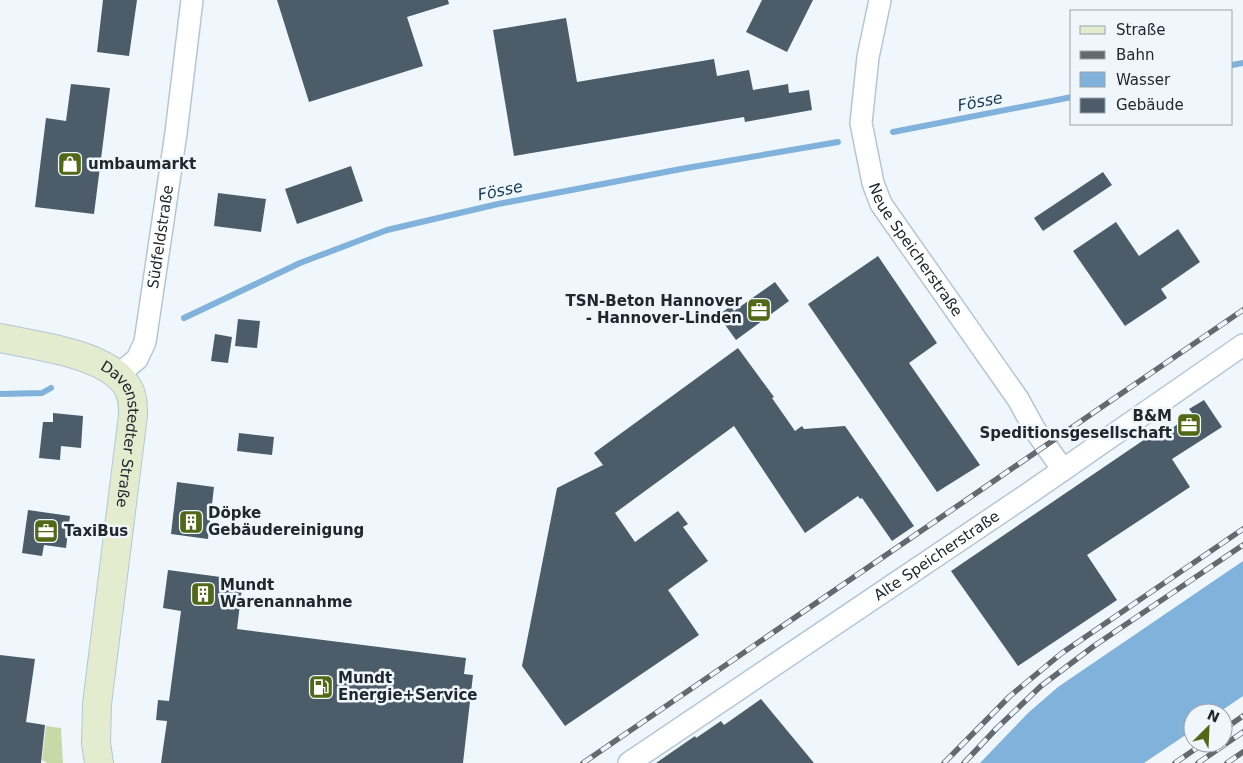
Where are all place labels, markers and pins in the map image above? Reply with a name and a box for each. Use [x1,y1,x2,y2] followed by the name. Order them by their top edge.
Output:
[57,151,83,177] shop icon: umbaumarkt
[88,155,196,173] place label: umbaumarkt
[566,292,743,327] place label: TSN-Beton Hannover - Hannover-Linden
[746,297,772,323] office icon: TSN-Beton Hannover - Hannover-Linden
[980,407,1172,442] place label: B&M Speditionsgesellschaft
[1176,412,1202,438] office icon: B&M Speditionsgesellschaft
[208,504,364,539] place label: Döpke Gebäudereinigung
[178,509,204,535] building icon: Döpke Gebäudereinigung
[33,518,59,544] office icon: TaxiBus
[64,522,128,540] place label: TaxiBus
[220,576,352,611] place label: Mundt Warenannahme
[190,581,216,607] building icon: Mundt Warenannahme
[338,669,477,704] place label: Mundt Energie+Service
[308,674,334,700] fuel station icon: Mundt Energie+Service

